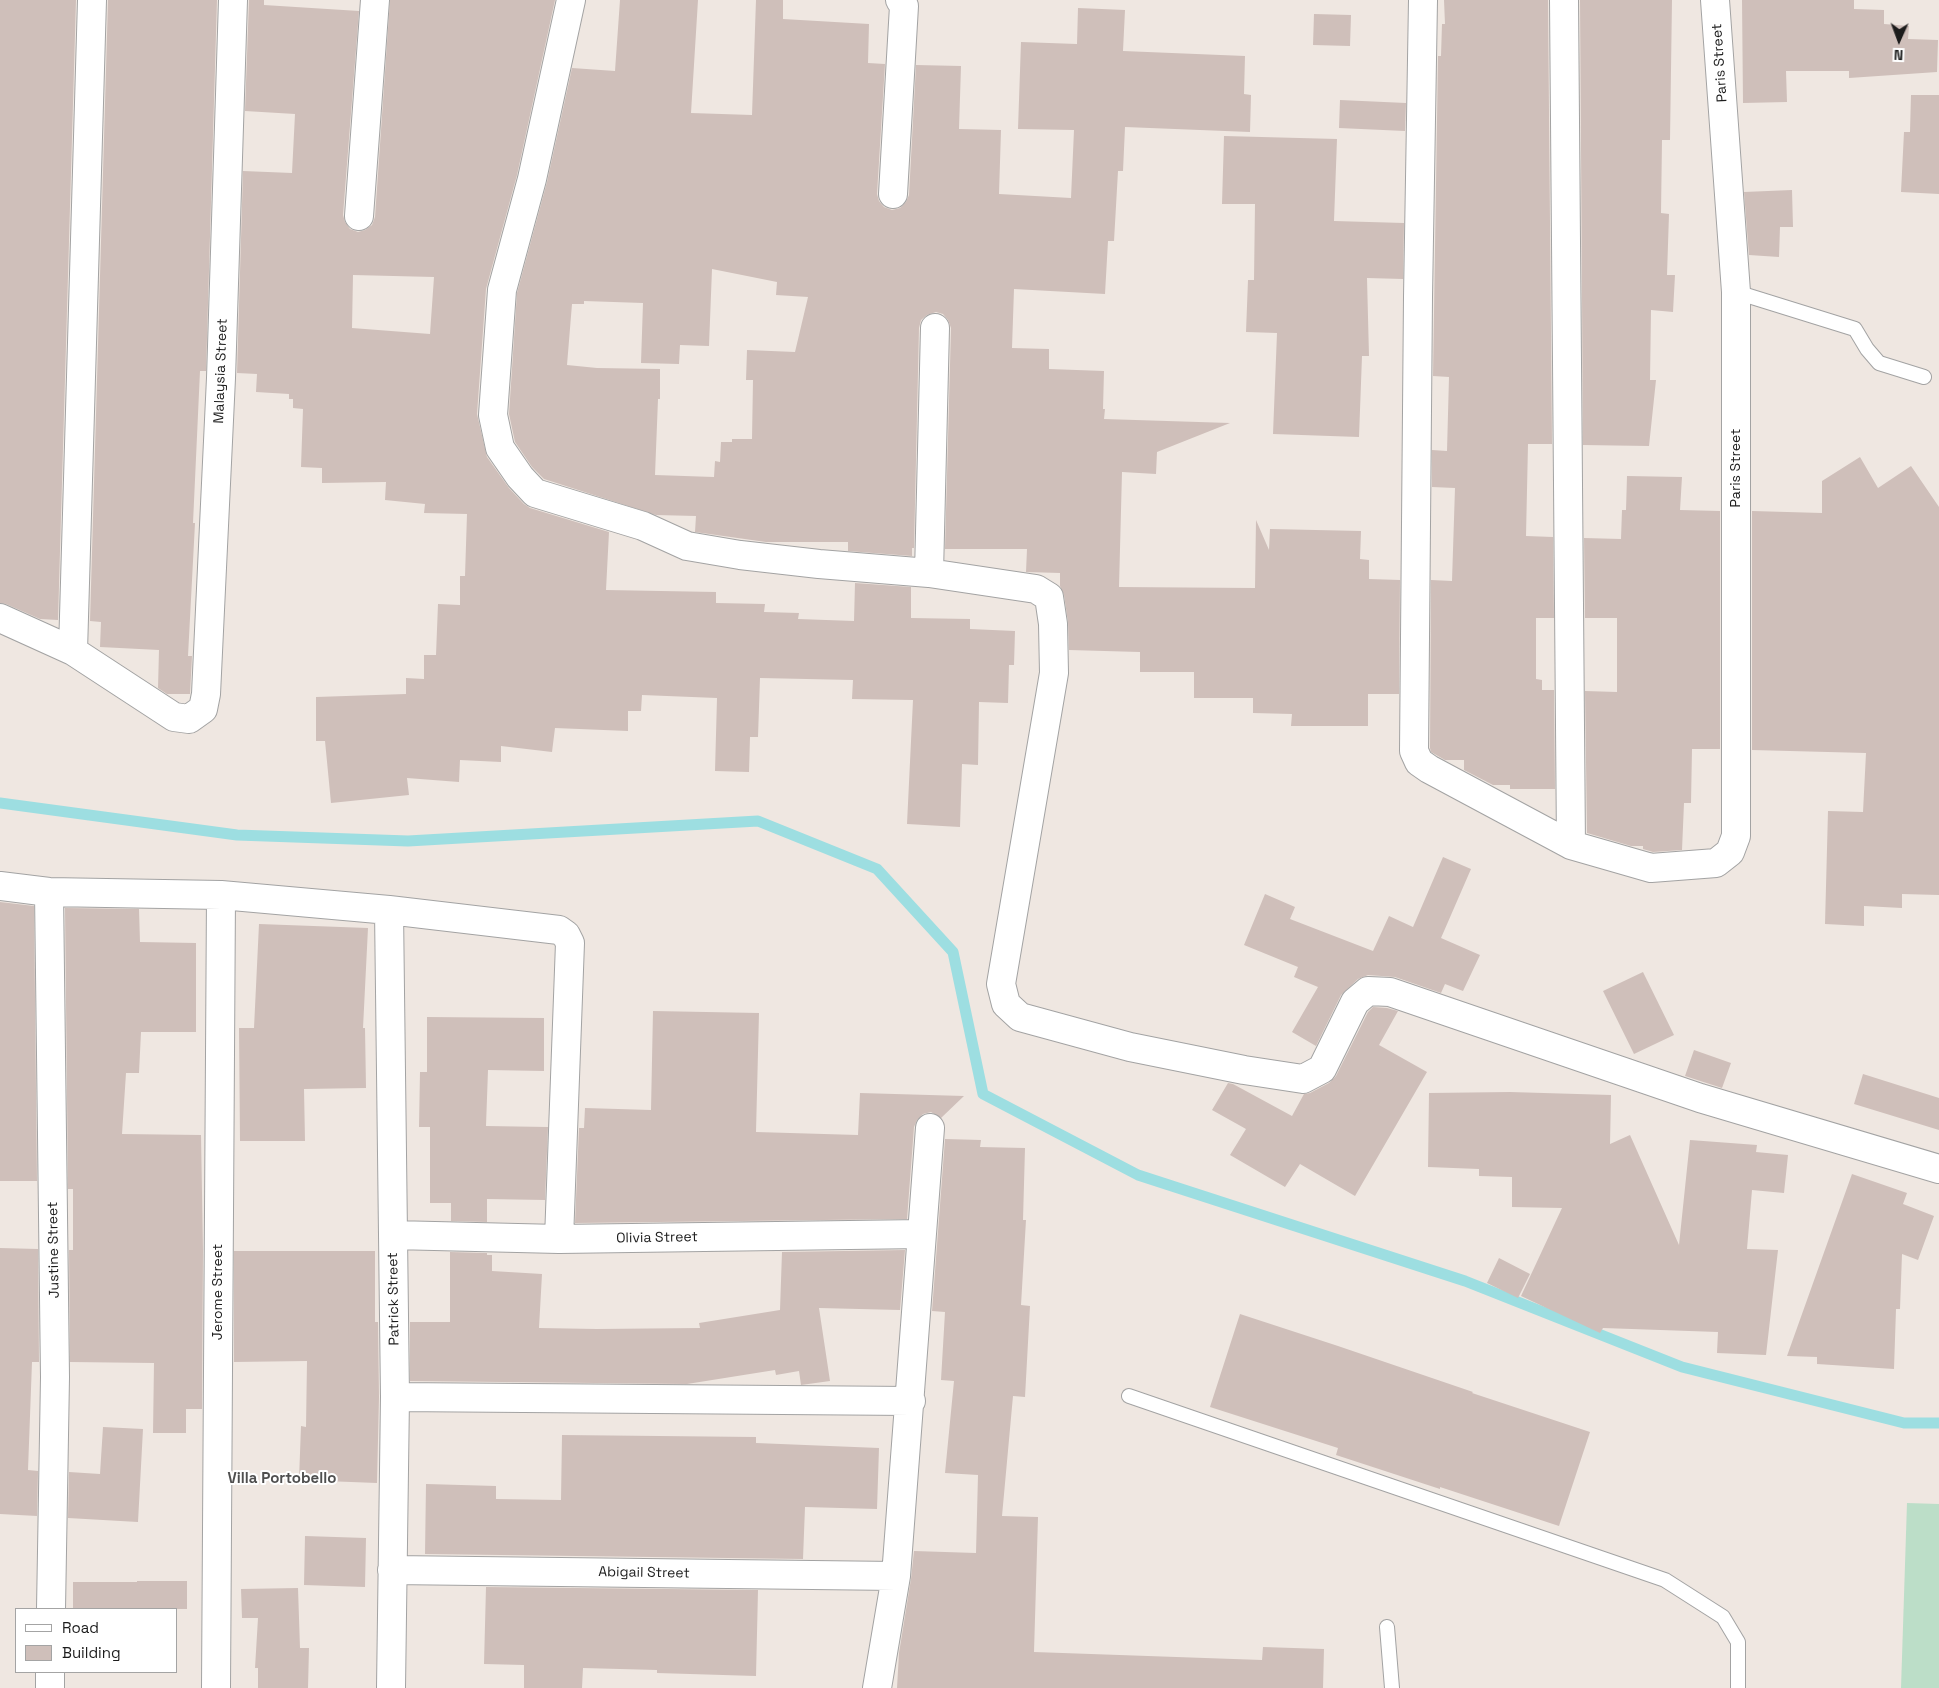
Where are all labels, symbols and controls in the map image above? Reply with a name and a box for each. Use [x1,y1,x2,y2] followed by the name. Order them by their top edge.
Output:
[1874,15,1924,65] north arrow
[1709,23,1731,103] street label: Paris Street
[1893,46,1903,64] text: N
[211,318,231,424] street label: Malaysia Street
[1728,429,1744,507] street label: Paris Street
[45,1201,63,1299] street label: Justine Street
[616,1229,698,1247] street label: Olivia Street
[210,1244,226,1340] street label: Jerome Street
[385,1252,403,1346] street label: Patrick Street
[228,1470,336,1488] district label: Villa Portobello
[598,1564,690,1582] street label: Abigail Street
[15,1608,178,1673] legend
[62,1618,99,1637] text: Road
[62,1643,121,1662] text: Building

